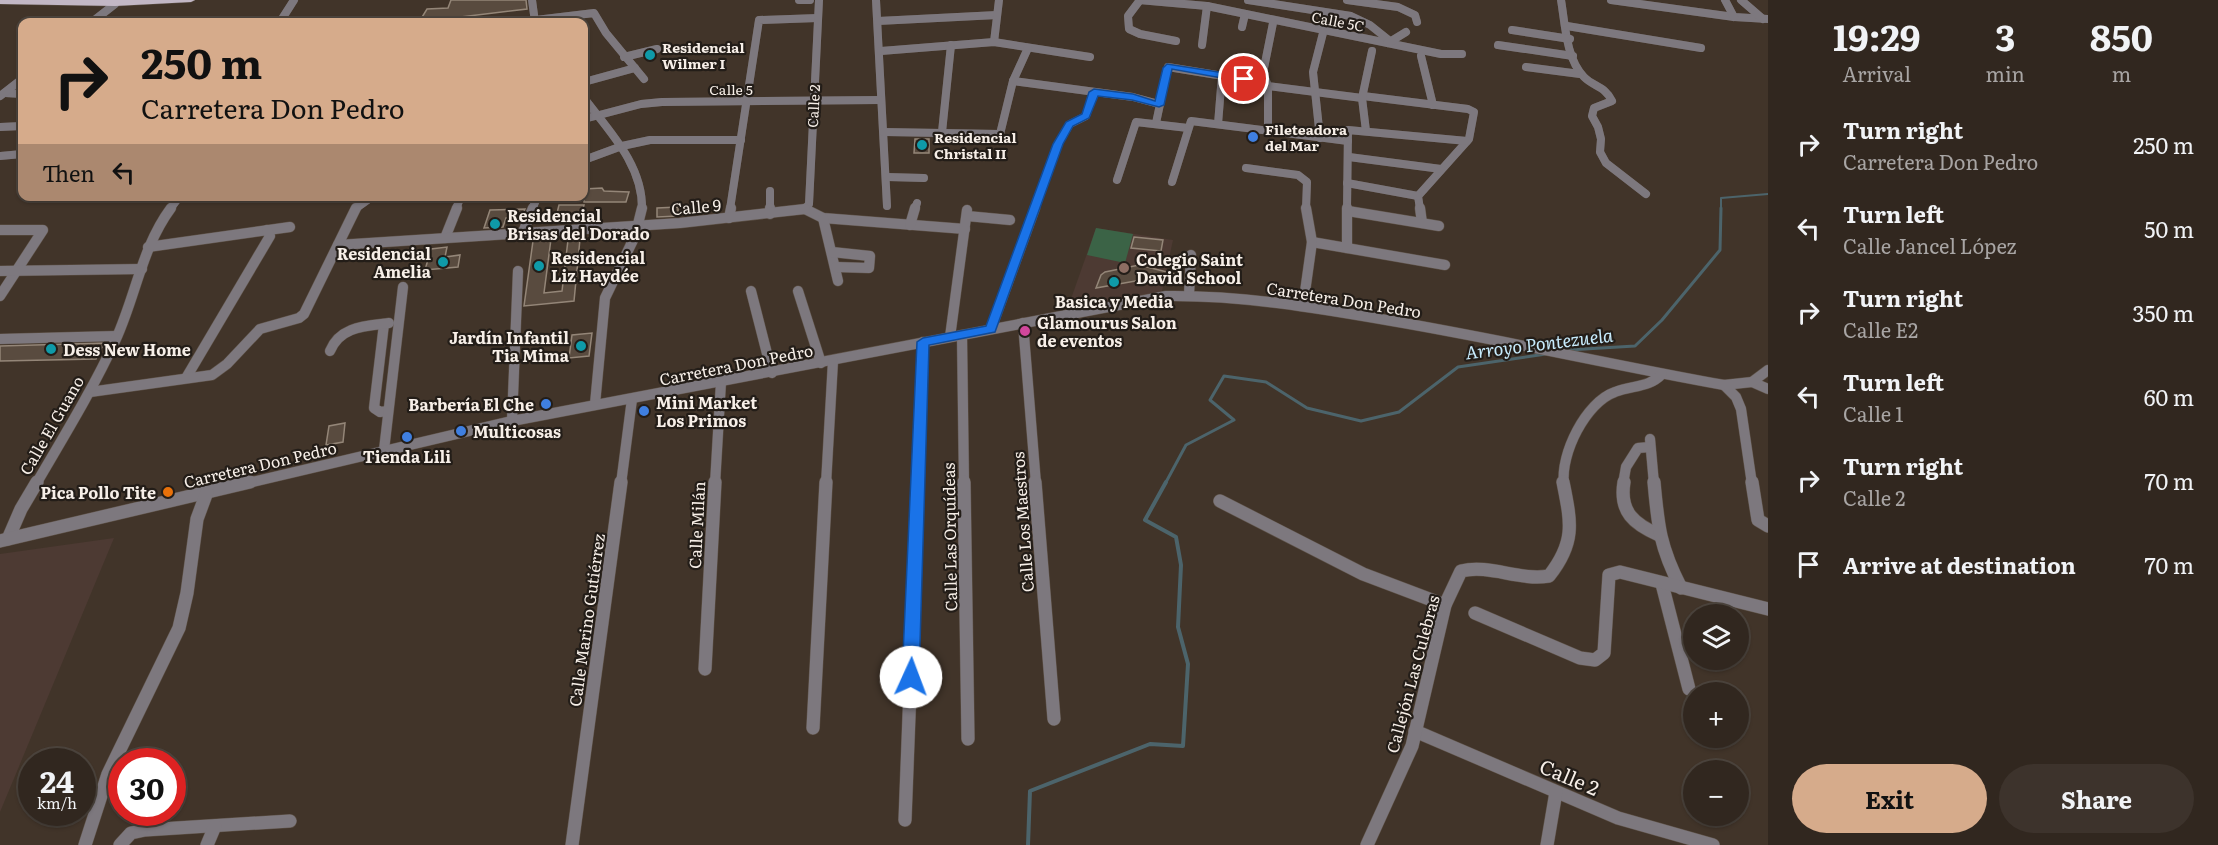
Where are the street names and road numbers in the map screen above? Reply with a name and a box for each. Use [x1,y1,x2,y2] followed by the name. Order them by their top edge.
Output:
[1310,6,1366,36] street label: Calle 5C
[709,79,753,99] street label: Calle 5
[802,84,824,128] street label: Calle 2
[670,192,722,220] street label: Calle 9
[1265,275,1423,323] street label: Carretera Don Pedro
[657,337,815,391] street label: Carretera Don Pedro
[13,371,89,479] street label: Calle El Guano
[181,435,339,493] street label: Carretera Don Pedro
[1005,451,1039,593] street label: Calle Los Maestros
[936,462,962,612] street label: Calle Las Orquídeas
[682,480,710,569] street label: Calle Milán
[562,532,610,708] street label: Calle Marino Gutiérrez
[1379,592,1445,756] street label: Callejón Las Culebras
[1535,750,1605,802] street label: Calle 2

